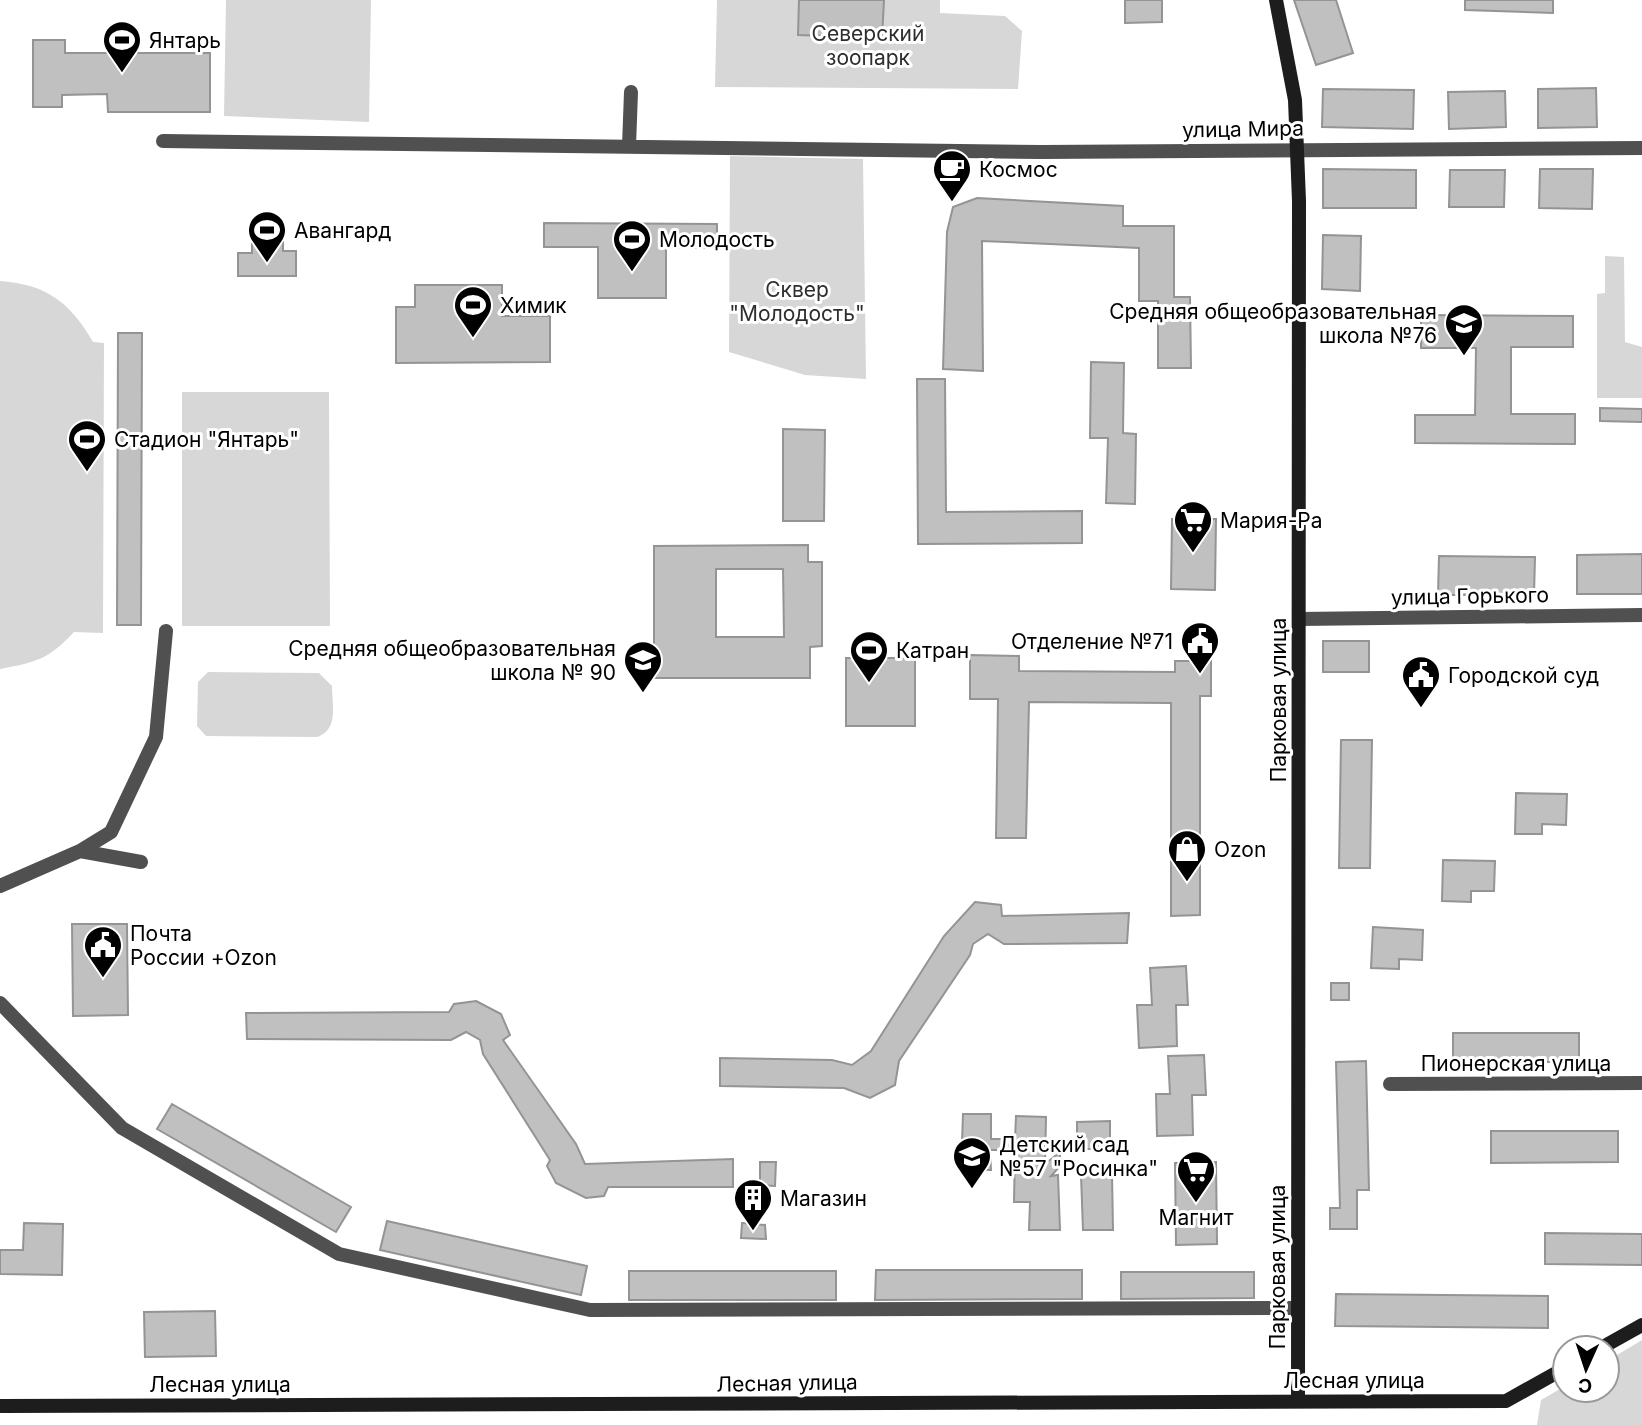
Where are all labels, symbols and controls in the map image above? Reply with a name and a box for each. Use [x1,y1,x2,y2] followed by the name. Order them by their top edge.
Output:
[101,19,143,74] sports icon: Янтарь
[812,21,924,70] park label: Северский зоопарк
[149,28,221,53] place label: Янтарь
[1182,115,1304,143] street label: улица Мира
[931,148,973,203] cafe icon: Космос
[979,157,1058,182] place label: Космос
[246,209,288,264] sports icon: Авангард
[294,218,392,243] place label: Авангард
[611,218,653,273] sports icon: Молодость
[659,227,775,252] place label: Молодость
[729,277,865,326] park label: Сквер "Молодость"
[452,284,494,339] sports icon: Химик
[500,293,567,318] place label: Химик
[1109,299,1437,348] place label: Средняя общеобразовательная школа №76
[1443,302,1485,357] school or university icon: Средняя общеобразовательная школа №76
[66,418,108,473] sports icon: Стадион "Янтарь"
[114,427,299,452] place label: Стадион "Янтарь"
[1172,499,1214,554] supermarket icon: Мария-Ра
[1220,508,1323,533] place label: Мария-Ра
[1391,582,1549,610] street label: улица Горького
[1266,618,1291,782] street label: Парковая улица
[1179,620,1221,675] public building icon: Отделение №71
[848,629,890,684] sports icon: Катран
[1011,629,1173,654] place label: Отделение №71
[288,636,616,685] place label: Средняя общеобразовательная школа № 90
[896,638,969,663] place label: Катран
[622,639,664,694] school or university icon: Средняя общеобразовательная школа № 90
[1400,654,1442,709] public building icon: Городской суд
[1448,663,1599,688] place label: Городской суд
[1166,828,1208,883] shop icon: Ozon
[1214,837,1266,862] place label: Ozon
[130,921,277,970] place label: Почта России +Ozon
[82,924,124,979] public building icon: Почта России +Ozon
[1421,1051,1611,1076] street label: Пионерская улица
[999,1132,1158,1181] place label: Детский сад №57 "Росинка"
[951,1135,993,1190] school or university icon: Детский сад №57 "Росинка"
[1175,1149,1217,1204] supermarket icon: Магнит
[732,1177,774,1232] building icon: Магазин
[1265,1185,1290,1349] street label: Парковая улица
[780,1186,867,1211] place label: Магазин
[1159,1205,1234,1230] place label: Магнит
[1551,1334,1621,1404] north arrow
[1283,1368,1425,1393] street label: Лесная улица
[716,1369,858,1397] street label: Лесная улица
[149,1372,291,1397] street label: Лесная улица
[1578,1374,1593,1397] text: С

